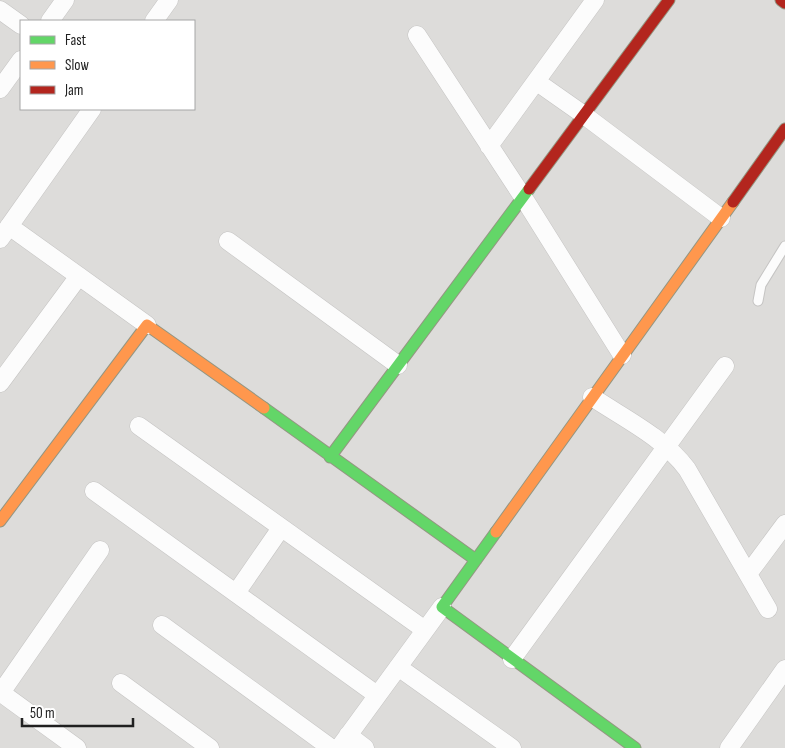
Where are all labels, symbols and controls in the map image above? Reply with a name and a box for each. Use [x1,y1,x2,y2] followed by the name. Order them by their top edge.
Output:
[20,20,195,110] legend
[65,31,87,50] text: Fast
[65,56,89,75] text: Slow
[64,81,83,100] text: Jam
[22,696,134,728] scale bar
[30,704,55,723] text: 50 m

